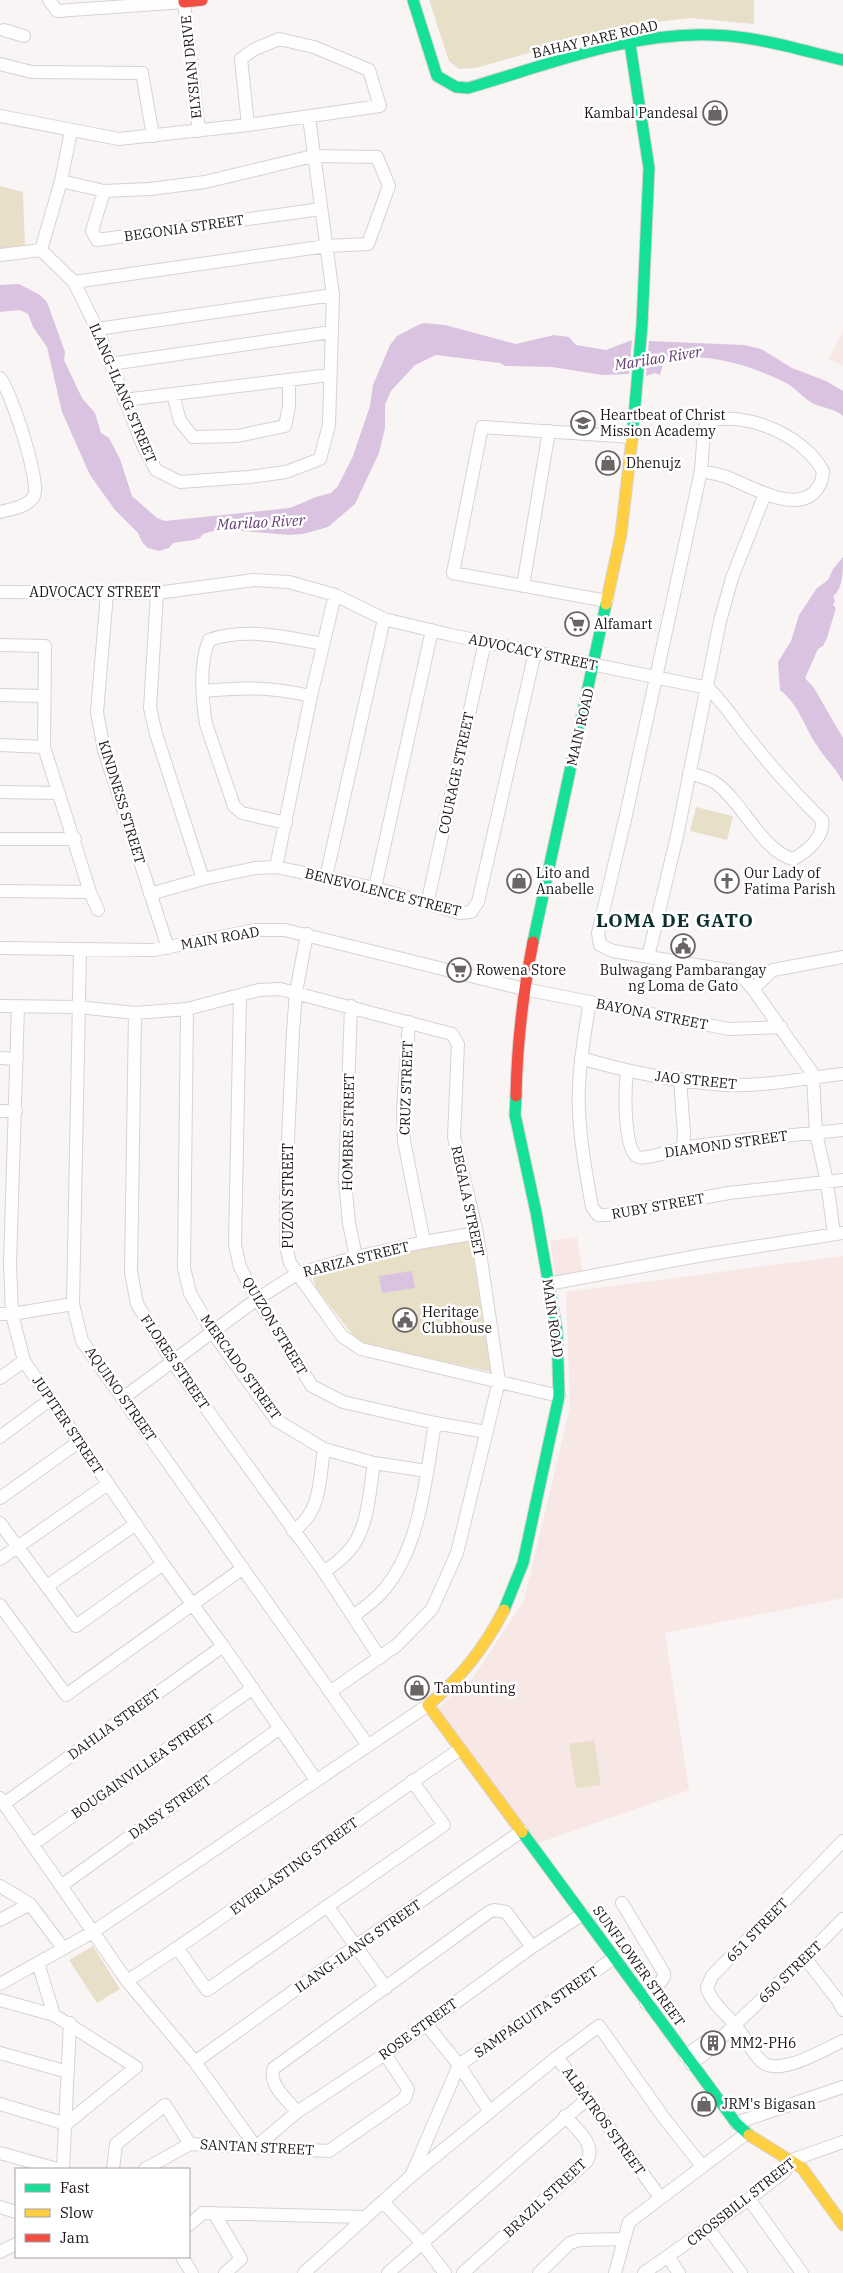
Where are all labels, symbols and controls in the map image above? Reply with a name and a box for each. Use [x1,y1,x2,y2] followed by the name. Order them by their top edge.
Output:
[177,14,205,120] street label: ELYSIAN DRIVE
[530,16,660,62] street label: BAHAY PARE ROAD
[702,100,728,126] shop icon: Kambal Pandesal
[584,104,698,122] place label: Kambal Pandesal
[123,211,245,245] street label: BEGONIA STREET
[85,320,161,466] street label: ILANG-ILANG STREET
[612,342,703,374] water label: Marilao River
[600,406,725,440] place label: Heartbeat of Christ Mission Academy
[570,410,596,436] school or university icon: Heartbeat of Christ Mission Academy
[595,450,621,476] shop icon: Dhenujz
[626,454,681,472] place label: Dhenujz
[216,510,306,534] water label: Marilao River
[29,583,161,601] street label: ADVOCACY STREET
[564,611,590,637] supermarket icon: Alfamart
[594,615,652,633] place label: Alfamart
[467,630,599,674] street label: ADVOCACY STREET
[562,686,598,768] street label: MAIN ROAD
[434,710,478,836] street label: COURAGE STREET
[95,738,149,866] street label: KINDNESS STREET
[303,864,463,920] street label: BENEVOLENCE STREET
[536,864,594,898] place label: Lito and Anabelle
[744,864,836,898] place label: Our Lady of Fatima Parish
[506,868,532,894] shop icon: Lito and Anabelle
[714,868,740,894] church icon: Our Lady of Fatima Parish
[596,908,754,932] district label: LOMA DE GATO
[179,922,261,954] street label: MAIN ROAD
[670,933,696,959] public building icon: Bulwagang Pambarangay ng Loma de Gato
[446,957,472,983] supermarket icon: Rowena Store
[476,961,566,979] place label: Rowena Store
[600,961,767,995] place label: Bulwagang Pambarangay ng Loma de Gato
[594,994,710,1034] street label: BAYONA STREET
[395,1040,417,1136] street label: CRUZ STREET
[654,1067,738,1093] street label: JAO STREET
[338,1073,358,1191] street label: HOMBRE STREET
[663,1126,789,1162] street label: DIAMOND STREET
[279,1143,297,1249] street label: PUZON STREET
[447,1144,489,1258] street label: REGALA STREET
[610,1189,706,1223] street label: RUBY STREET
[301,1237,411,1281] street label: RARIZA STREET
[239,1273,311,1379] street label: QUIZON STREET
[539,1278,567,1359] street label: MAIN ROAD
[422,1303,492,1337] place label: Heritage Clubhouse
[392,1307,418,1333] public building icon: Heritage Clubhouse
[137,1311,213,1413] street label: FLORES STREET
[197,1311,285,1423] street label: MERCADO STREET
[81,1343,161,1445] street label: AQUINO STREET
[28,1372,108,1478] street label: JUPITER STREET
[404,1675,430,1701] shop icon: Tambunting
[434,1679,516,1697] place label: Tambunting
[64,1684,164,1764] street label: DAHLIA STREET
[68,1710,218,1822] street label: BOUGAINVILLEA STREET
[125,1771,215,1843] street label: DAISY STREET
[226,1813,362,1919] street label: EVERLASTING STREET
[722,1894,792,1966] street label: 651 STREET
[291,1895,425,1997] street label: ILANG-ILANG STREET
[589,1902,689,2030] street label: SUNFLOWER STREET
[754,1937,826,2007] street label: 650 STREET
[470,1962,602,2062] street label: SAMPAGUITA STREET
[375,1994,461,2064] street label: ROSE STREET
[700,2030,726,2056] building icon: MM2-PH6
[730,2034,797,2052] place label: MM2-PH6
[559,2063,649,2179] street label: ALBATROS STREET
[691,2091,717,2117] shop icon: JRM's Bigasan
[722,2095,816,2113] place label: JRM's Bigasan
[199,2135,315,2159] street label: SANTAN STREET
[683,2154,799,2250] street label: CROSSBILL STREET
[500,2155,590,2241] street label: BRAZIL STREET
[15,2168,190,2258] legend
[60,2178,90,2197] text: Fast
[60,2203,94,2222] text: Slow
[60,2228,89,2247] text: Jam

